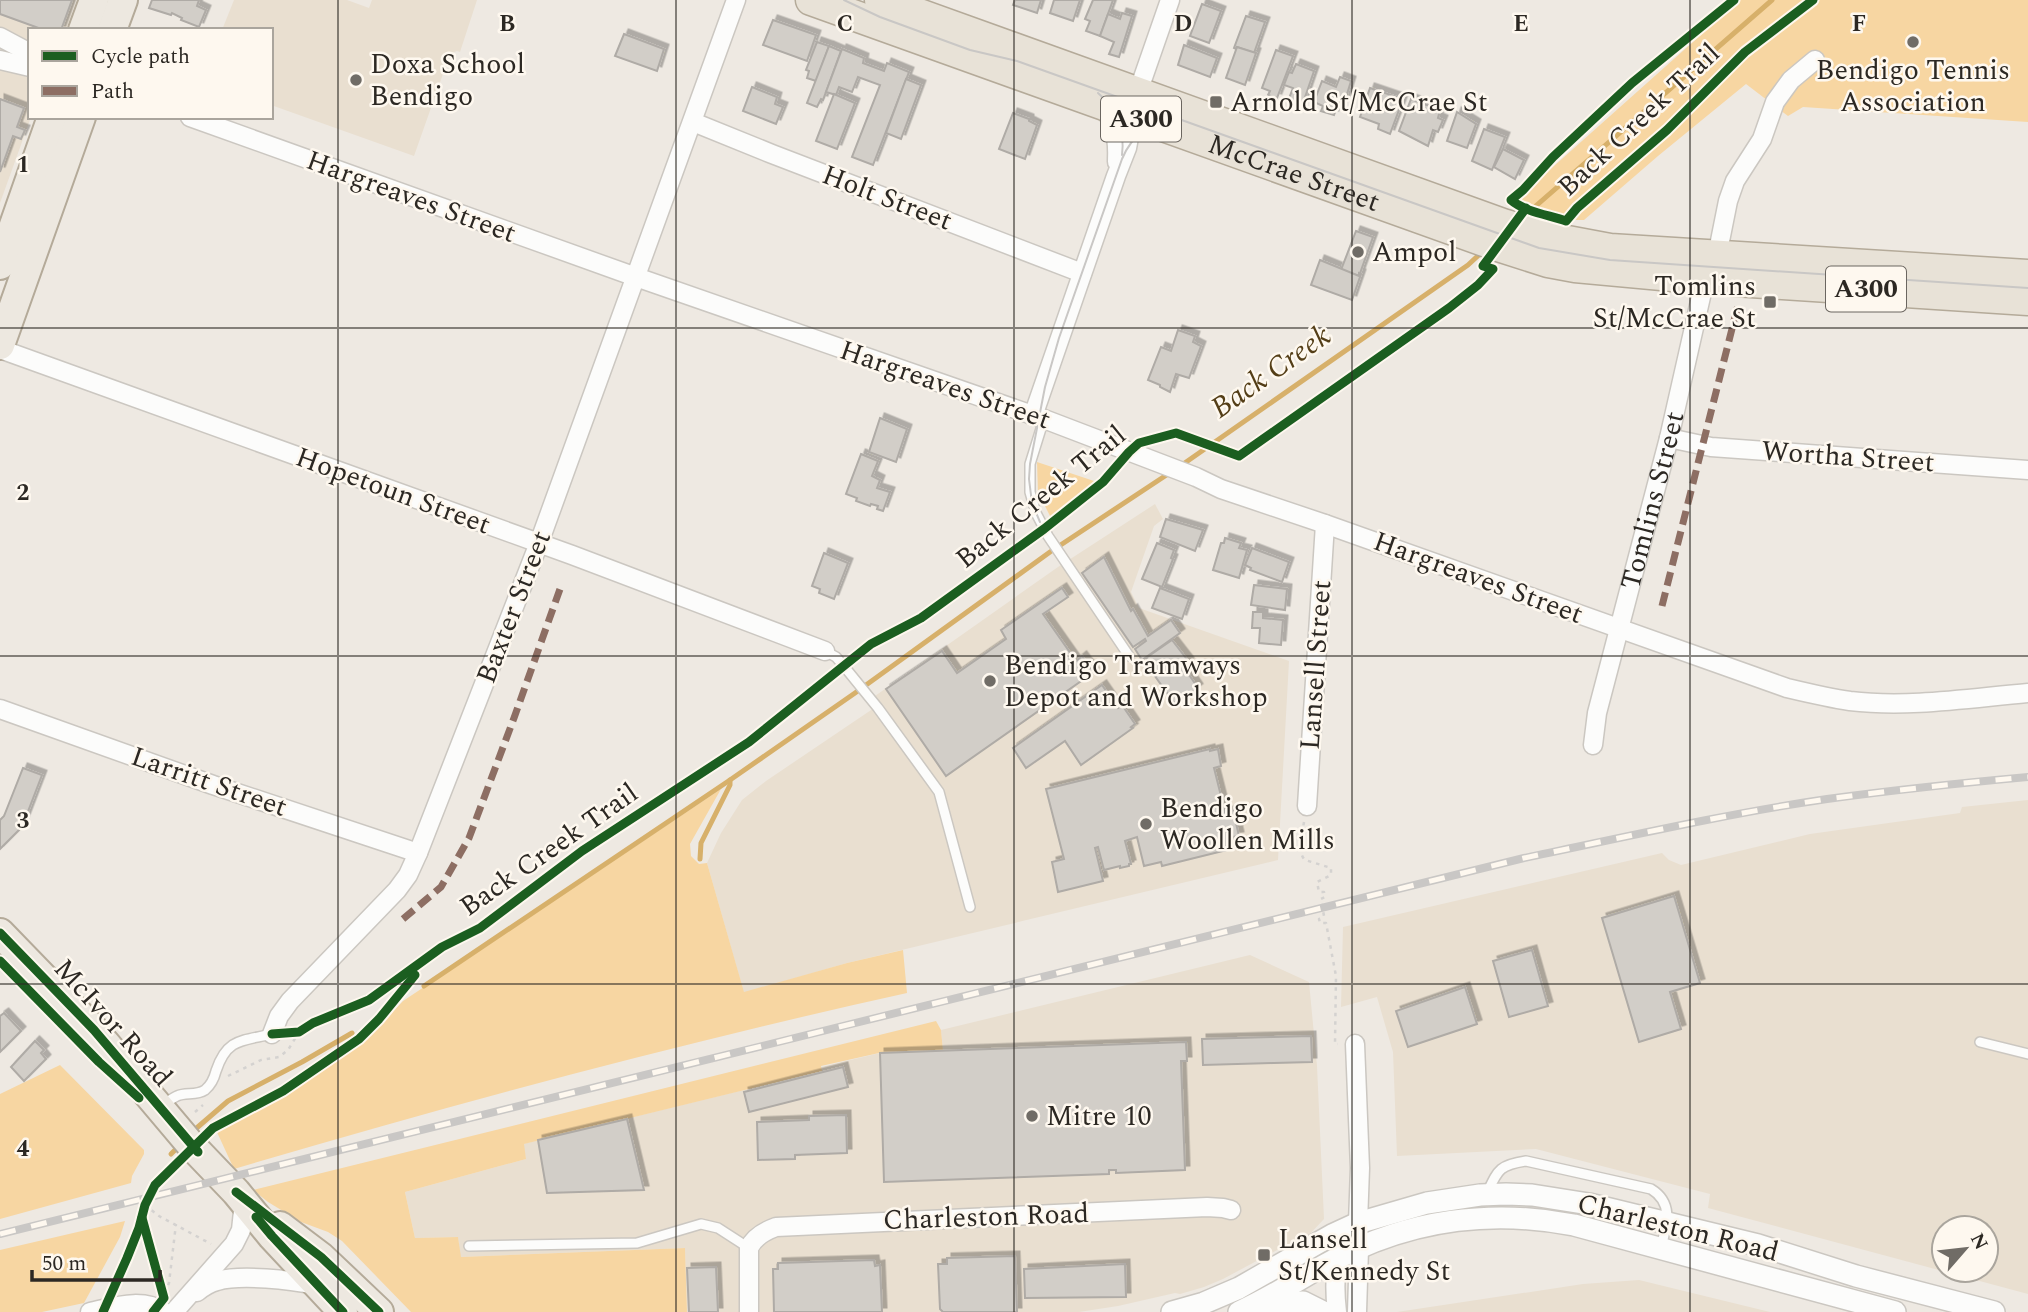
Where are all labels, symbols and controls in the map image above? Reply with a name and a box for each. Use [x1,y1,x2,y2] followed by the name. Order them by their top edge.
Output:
[499,7,515,42] text: B
[837,7,853,42] text: C
[1174,7,1192,42] text: D
[1513,7,1529,42] text: E
[1852,7,1866,42] text: F
[28,28,273,119] legend
[1548,33,1730,207] street label: Back Creek Trail
[1905,34,1921,50] marker: Bendigo Tennis Association
[91,41,190,73] text: Cycle path
[370,43,525,118] place label: Doxa School Bendigo
[1816,49,2010,124] place label: Bendigo Tennis Association
[348,72,364,88] marker: Doxa School Bendigo
[91,76,134,108] text: Path
[1230,81,1488,124] place label: Arnold St/McCrae St
[1208,94,1224,110] marker: Arnold St/McCrae St
[1101,96,1181,142] road number: A300
[1202,122,1386,224] street label: McCrae Street
[300,139,522,255] street label: Hargreaves Street
[17,148,29,183] text: 1
[816,153,958,243] street label: Holt Street
[1372,231,1456,274] place label: Ampol
[1350,244,1366,260] marker: Ampol
[1593,265,1756,340] place label: Tomlins St/McCrae St
[1826,266,1906,312] road number: A300
[1762,294,1778,310] marker: Tomlins St/McCrae St
[1201,314,1341,430] water label: Back Creek
[834,329,1056,441] street label: Hargreaves Street
[1609,407,1696,594] street label: Tomlins Street
[946,414,1136,580] street label: Back Creek Trail
[1760,430,1936,485] street label: Wortha Street
[289,436,497,546] street label: Hopetoun Street
[17,476,30,511] text: 2
[1367,520,1589,636] street label: Hargreaves Street
[465,524,563,690] street label: Baxter Street
[1289,578,1343,751] street label: Lansell Street
[1004,644,1268,719] place label: Bendigo Tramways Depot and Workshop
[982,673,998,689] marker: Bendigo Tramways Depot and Workshop
[125,735,293,829] street label: Larritt Street
[451,772,647,928] street label: Back Creek Trail
[1160,787,1335,862] place label: Bendigo Woollen Mills
[17,804,30,839] text: 3
[1138,816,1154,832] marker: Bendigo Woollen Mills
[43,949,183,1097] street label: McIvor Road
[1046,1095,1151,1138] place label: Mitre 10
[1024,1108,1040,1124] marker: Mitre 10
[17,1132,30,1167] text: 4
[1573,1182,1783,1274] street label: Charleston Road
[882,1192,1090,1242] street label: Charleston Road
[1930,1214,2000,1284] north arrow
[1278,1218,1451,1293] place label: Lansell St/Kennedy St
[1962,1228,1995,1255] text: N
[32,1238,159,1282] scale bar
[1256,1247,1272,1263] marker: Lansell St/Kennedy St
[42,1248,86,1280] text: 50 m

